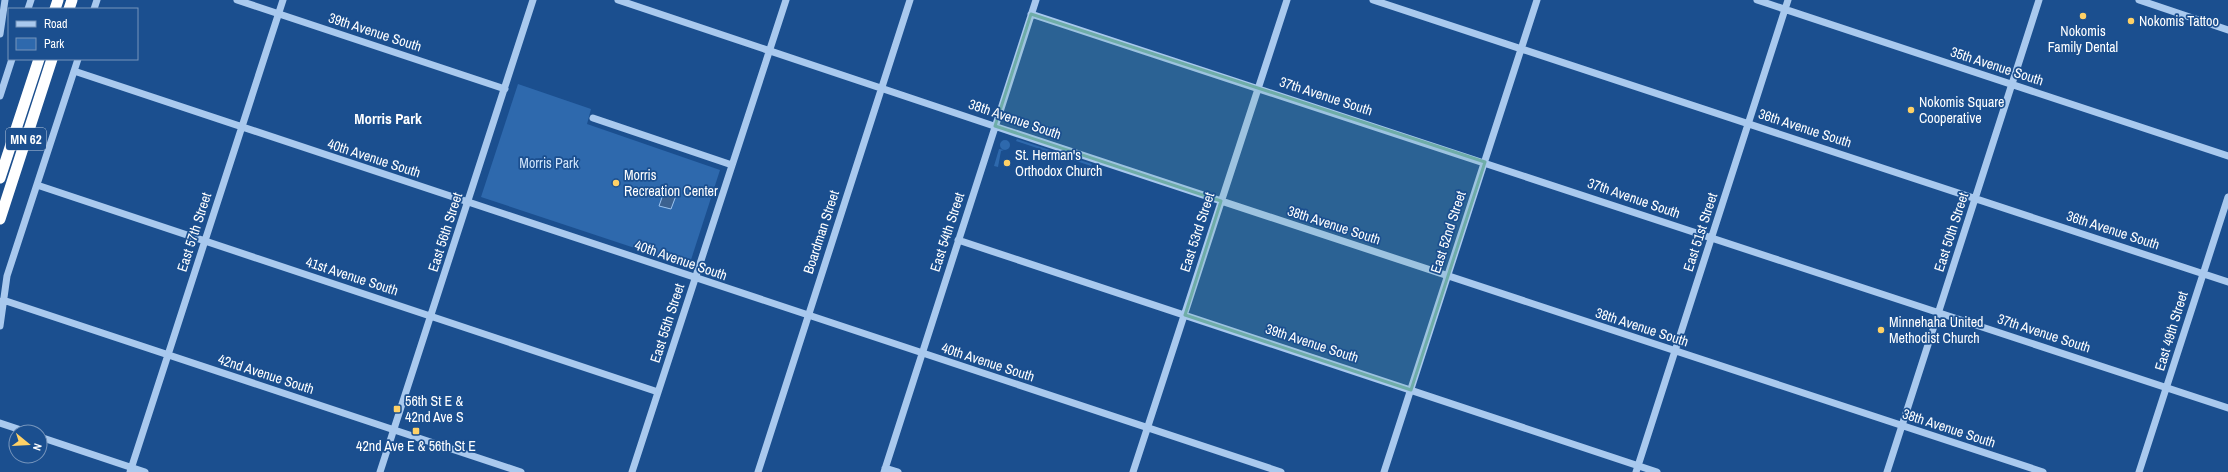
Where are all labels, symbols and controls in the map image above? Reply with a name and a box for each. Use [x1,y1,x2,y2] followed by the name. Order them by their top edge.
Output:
[8,8,138,60] legend
[326,8,424,56] street label: 39th Avenue South
[2078,11,2088,21] marker: Nokomis Family Dental
[2139,12,2219,30] place label: Nokomis Tattoo
[44,16,68,32] text: Road
[2126,16,2136,26] marker: Nokomis Tattoo
[2048,22,2118,56] place label: Nokomis Family Dental
[44,36,64,52] text: Park
[1948,42,2046,90] street label: 35th Avenue South
[1277,72,1375,120] street label: 37th Avenue South
[1919,93,2005,127] place label: Nokomis Square Cooperative
[966,95,1064,143] street label: 38th Avenue South
[1756,104,1854,152] street label: 36th Avenue South
[1906,105,1916,115] marker: Nokomis Square Cooperative
[354,108,422,129] district label: Morris Park
[6,128,46,150] road number: MN 62
[325,134,423,182] street label: 40th Avenue South
[1015,146,1102,180] place label: St. Herman's Orthodox Church
[519,154,579,172] park label: Morris Park
[1002,158,1012,168] marker: St. Herman's Orthodox Church
[624,166,718,200] place label: Morris Recreation Center
[1585,174,1683,222] street label: 37th Avenue South
[611,178,621,188] marker: Morris Recreation Center
[799,188,843,276] street label: Boardman Street
[1426,189,1470,275] street label: East 52nd Street
[173,190,215,274] street label: East 57th Street
[424,190,466,274] street label: East 56th Street
[926,190,968,274] street label: East 54th Street
[1176,190,1218,274] street label: East 53rd Street
[1679,190,1721,274] street label: East 51st Street
[1930,190,1972,274] street label: East 50th Street
[1285,201,1383,249] street label: 38th Avenue South
[2064,206,2162,254] street label: 36th Avenue South
[632,236,730,284] street label: 40th Avenue South
[303,253,401,299] street label: 41st Avenue South
[646,281,688,365] street label: East 55th Street
[2150,289,2192,373] street label: East 49th Street
[1593,303,1691,351] street label: 38th Avenue South
[1995,309,2093,357] street label: 37th Avenue South
[1889,313,1983,347] place label: Minnehaha United Methodist Church
[1263,319,1361,367] street label: 39th Avenue South
[1876,325,1886,335] marker: Minnehaha United Methodist Church
[939,338,1037,386] street label: 40th Avenue South
[216,350,316,398] street label: 42nd Avenue South
[405,392,464,426] place label: 56th St E & 42nd Ave S
[392,404,402,414] marker: 56th St E & 42nd Ave S
[1900,404,1998,452] street label: 38th Avenue South
[8,424,48,464] north arrow
[411,426,421,436] marker: 42nd Ave E & 56th St E
[356,437,476,455] place label: 42nd Ave E & 56th St E
[30,442,45,452] text: N

